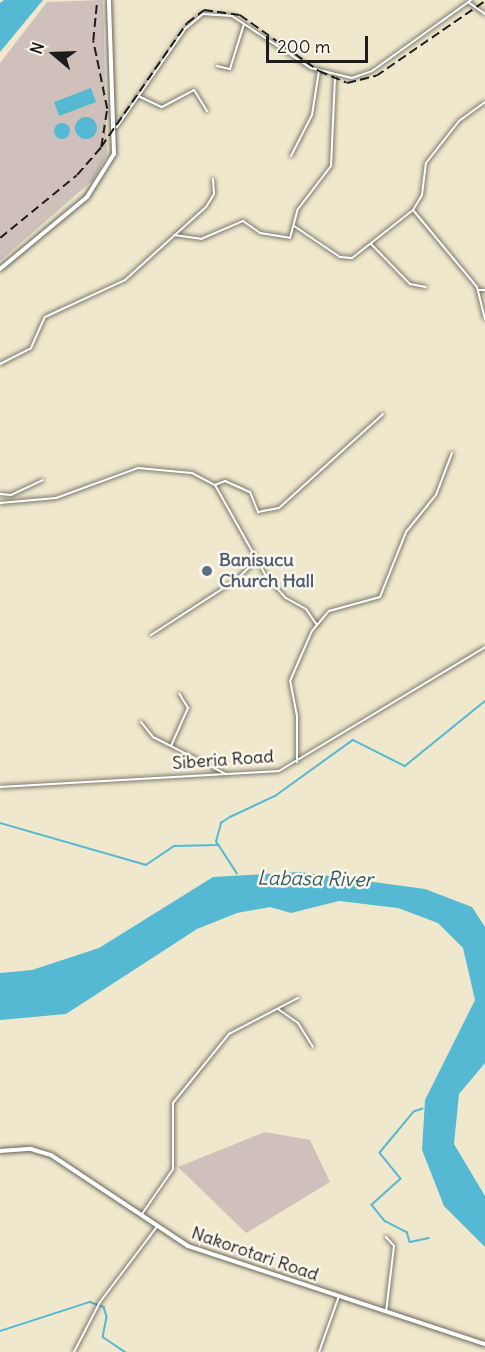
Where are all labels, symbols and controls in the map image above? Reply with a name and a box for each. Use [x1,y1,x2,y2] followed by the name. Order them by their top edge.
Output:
[24,24,84,84] north arrow
[269,24,371,62] scale bar
[277,35,331,58] text: 200 m
[26,40,48,57] text: N
[219,550,314,592] place label: Banisucu Church Hall
[200,564,214,578] marker: Banisucu Church Hall
[171,746,275,774] street label: Siberia Road
[257,865,373,891] water label: Labasa River
[189,1222,321,1286] street label: Nakorotari Road

